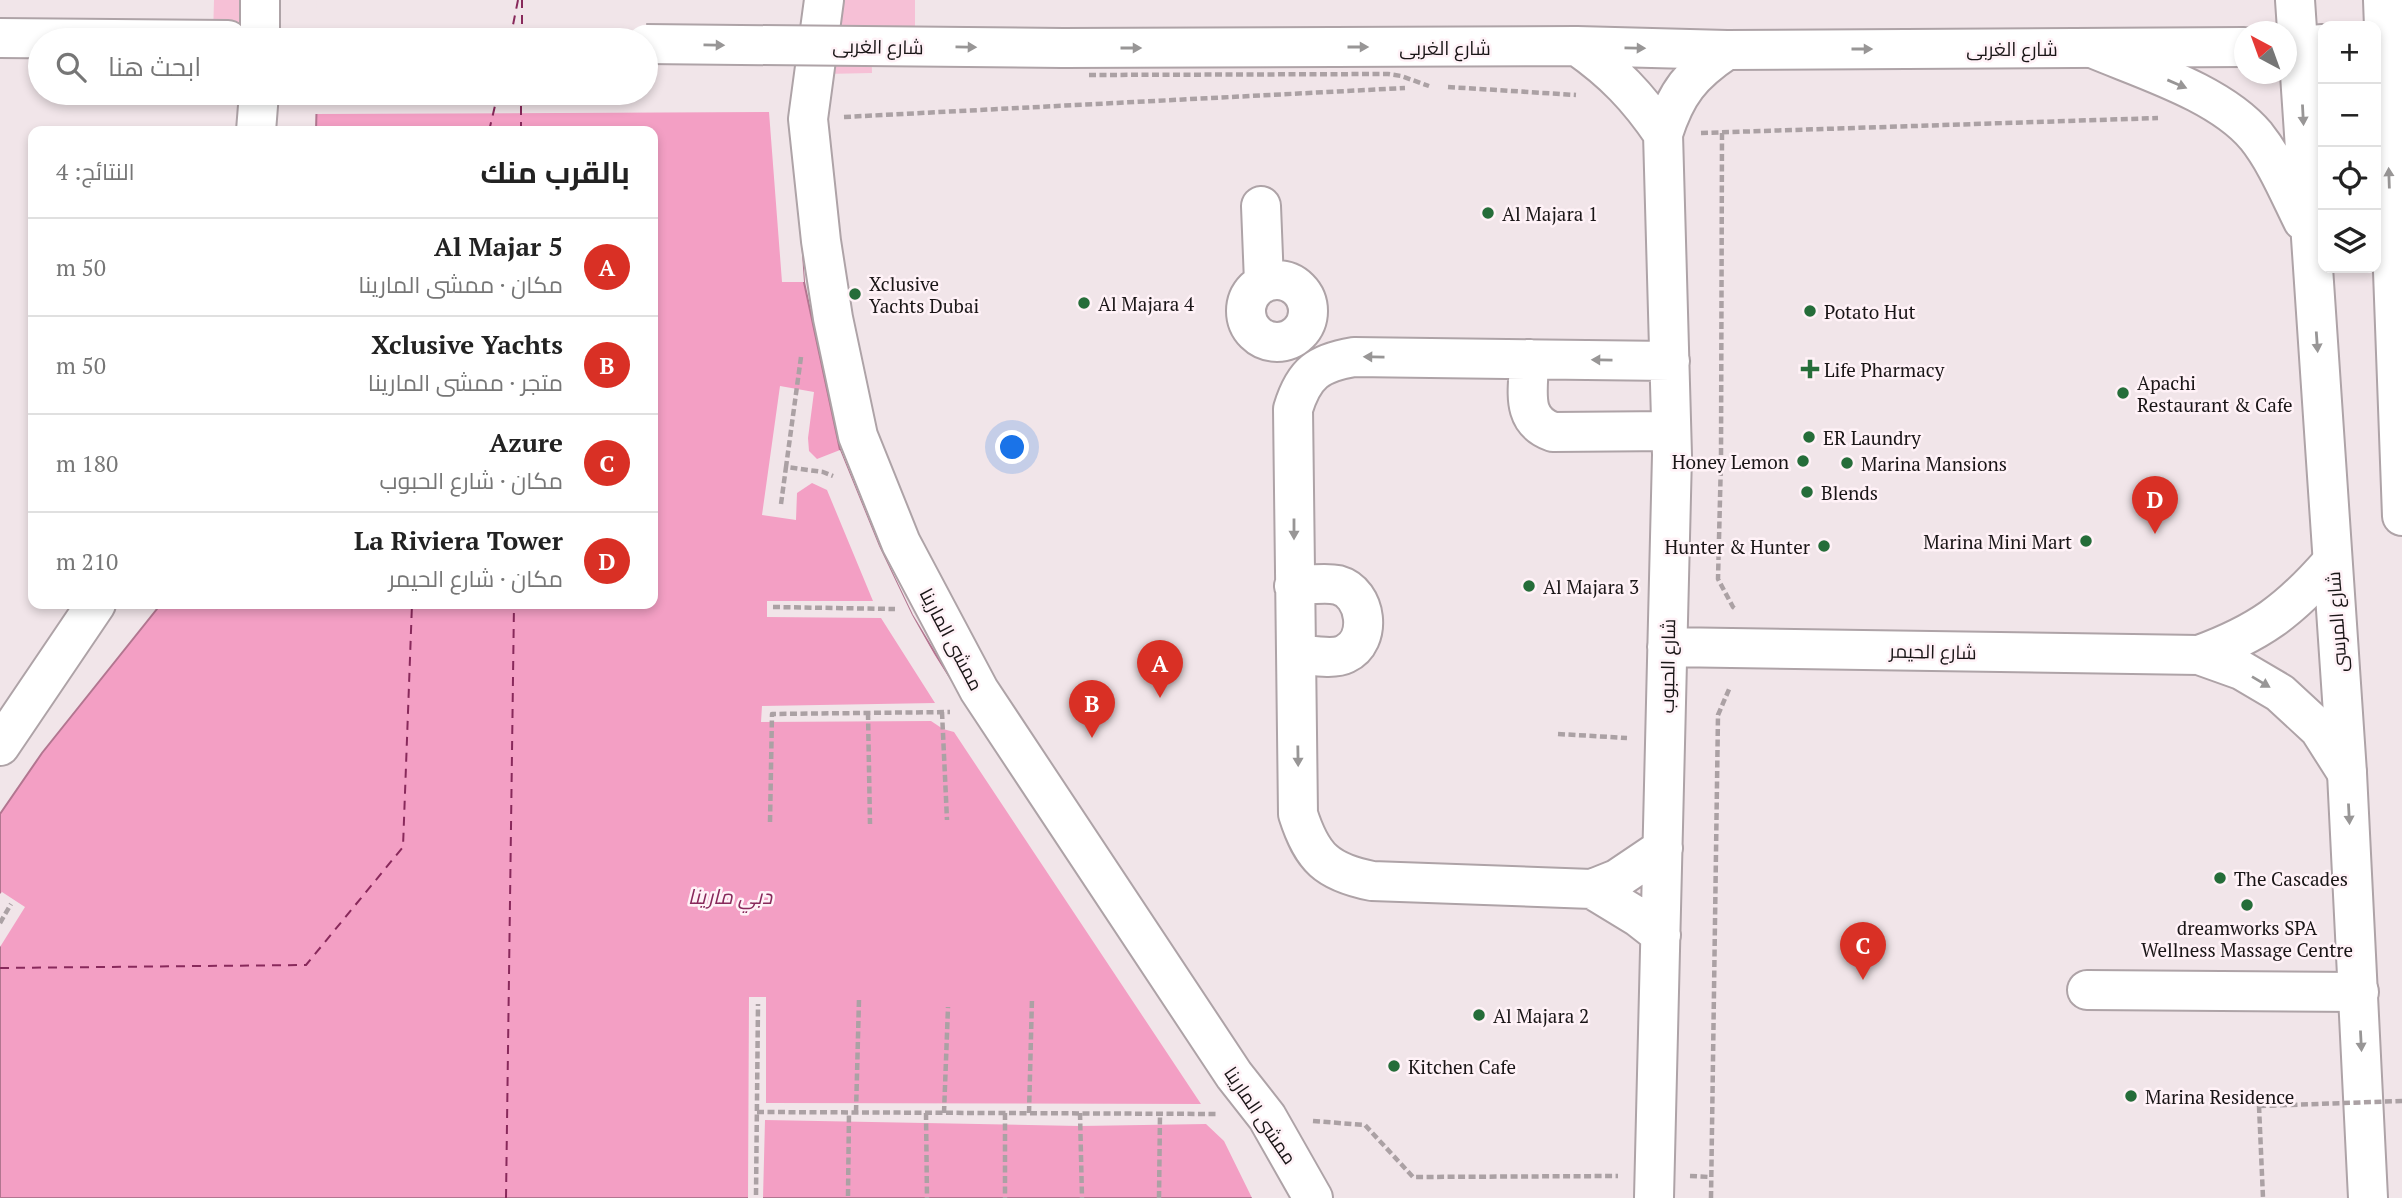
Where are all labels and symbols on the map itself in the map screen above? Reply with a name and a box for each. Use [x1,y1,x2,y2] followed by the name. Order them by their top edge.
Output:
[2234,21,2297,84] north arrow
[832,33,924,61] street label: شارع الغربى
[1399,35,1491,62] street label: شارع الغربى
[1966,36,2058,63] street label: شارع الغربى
[703,39,725,50] one-way arrow
[955,41,977,53] one-way arrow
[1348,41,1370,53] one-way arrow
[1120,42,1142,54] one-way arrow
[1624,42,1646,53] one-way arrow
[1851,43,1873,55] one-way arrow
[2167,79,2188,90] one-way arrow
[2298,104,2309,126] one-way arrow
[2383,167,2394,189] one-way arrow
[1502,201,1598,226] place label: Al Majara 1
[1480,205,1496,221] marker: Al Majara 1
[869,271,979,318] place label: Xclusive Yachts Dubai
[847,286,863,302] marker: Xclusive Yachts Dubai
[1098,291,1195,316] place label: Al Majara 4
[1076,295,1092,311] marker: Al Majara 4
[1824,299,1916,324] place label: Potato Hut
[1802,303,1818,319] marker: Potato Hut
[2312,331,2323,353] one-way arrow
[1363,351,1385,363] one-way arrow
[1591,354,1613,366] one-way arrow
[1824,357,1945,382] place label: Life Pharmacy
[1802,361,1818,377] marker: Life Pharmacy
[2137,370,2293,417] place label: Apachi Restaurant & Cafe
[2115,385,2131,401] marker: Apachi Restaurant & Cafe
[1823,425,1921,450] place label: ER Laundry
[1801,429,1817,445] marker: ER Laundry
[995,430,1029,464] your location
[1672,449,1789,474] place label: Honey Lemon
[1861,451,2007,476] place label: Marina Mansions
[1795,453,1811,469] marker: Honey Lemon
[1839,455,1855,471] marker: Marina Mansions
[2132,476,2178,534] pin: D
[1821,480,1878,505] place label: Blends
[1799,484,1815,500] marker: Blends
[1288,518,1300,540] one-way arrow
[1923,529,2072,554] place label: Marina Mini Mart
[2078,533,2094,549] marker: Marina Mini Mart
[1664,534,1811,559] place label: Hunter & Hunter
[1816,538,1832,554] marker: Hunter & Hunter
[2320,571,2354,673] street label: شارع المرسى
[1543,574,1639,599] place label: Al Majara 3
[1521,578,1537,594] marker: Al Majara 3
[915,583,989,695] street label: ممشى المارينا
[1654,618,1682,714] street label: شارع الحبوب
[1888,638,1977,666] street label: شارع الحيمر
[1137,640,1183,698] pin: A
[2251,675,2271,688] one-way arrow
[1069,680,1115,738] pin: B
[1292,746,1304,768] one-way arrow
[2344,803,2355,825] one-way arrow
[2234,866,2348,891] place label: The Cascades
[2212,870,2228,886] marker: The Cascades
[688,882,773,914] water label: دبي مارينا
[2239,897,2255,913] marker: dreamworks SPA Wellness Massage Centre
[2141,915,2353,962] place label: dreamworks SPA Wellness Massage Centre
[1840,922,1886,980] pin: C
[1493,1003,1589,1028] place label: Al Majara 2
[1471,1007,1487,1023] marker: Al Majara 2
[2356,1030,2367,1052] one-way arrow
[1408,1054,1516,1079] place label: Kitchen Cafe
[1386,1058,1402,1074] marker: Kitchen Cafe
[1219,1061,1303,1169] street label: ممشى المارينا
[2145,1084,2294,1109] place label: Marina Residence
[2123,1088,2139,1104] marker: Marina Residence

